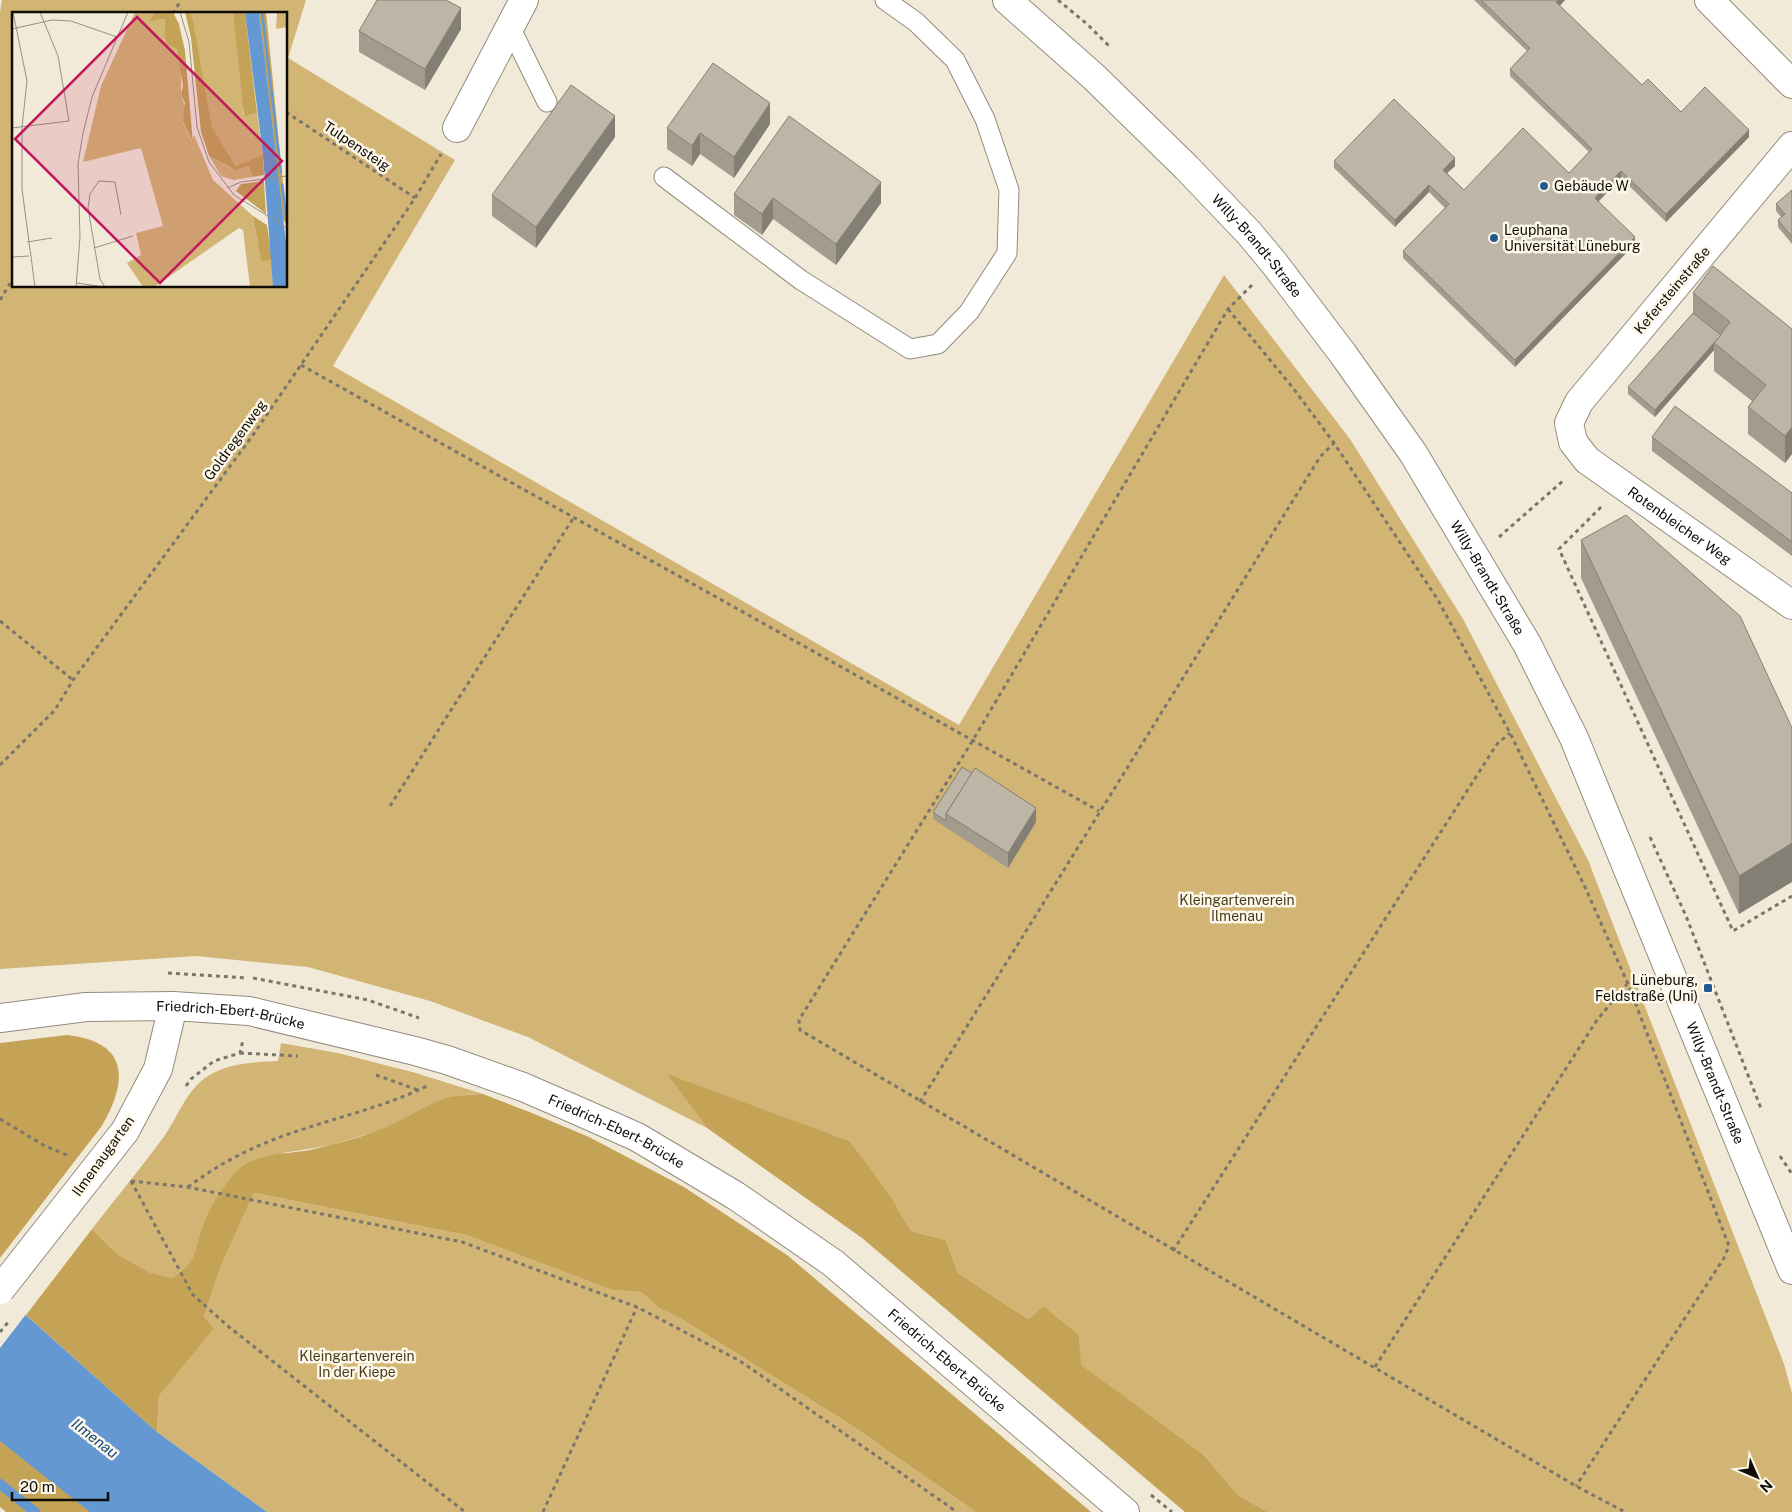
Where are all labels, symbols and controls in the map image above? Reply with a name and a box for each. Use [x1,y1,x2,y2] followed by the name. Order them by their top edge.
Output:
[12,12,288,288] inset map
[321,118,393,174] street label: Tulpensteig
[1554,178,1630,194] place label: Gebäude W
[1538,180,1550,192] marker: Gebäude W
[1209,191,1305,301] street label: Willy-Brandt-Straße
[1504,222,1641,254] place label: Leuphana Universität Lüneburg
[1488,232,1500,244] marker: Leuphana Universität Lüneburg
[1631,243,1713,337] street label: Kefersteinstraße
[200,396,270,483] street label: Goldregenweg
[1625,483,1735,568] street label: Rotenbleicher Weg
[1447,518,1528,638] street label: Willy-Brandt-Straße
[1179,892,1295,924] park label: Kleingartenverein Ilmenau
[1595,972,1698,1004] place label: Lüneburg, Feldstraße (Uni)
[1702,982,1714,994] marker: Lüneburg, Feldstraße (Uni)
[156,998,307,1032] street label: Friedrich-Ebert-Brücke
[1683,1020,1748,1146] street label: Willy-Brandt-Straße
[546,1091,688,1172] street label: Friedrich-Ebert-Brücke
[69,1113,137,1199] street label: Ilmenaugarten
[885,1305,1009,1415] street label: Friedrich-Ebert-Brücke
[299,1348,415,1380] park label: Kleingartenverein In der Kiepe
[68,1415,122,1461] water label: Ilmenau
[1732,1452,1782,1502] north arrow
[12,1470,109,1502] scale bar
[1757,1477,1776,1496] text: N
[20,1478,55,1495] text: 20 m

